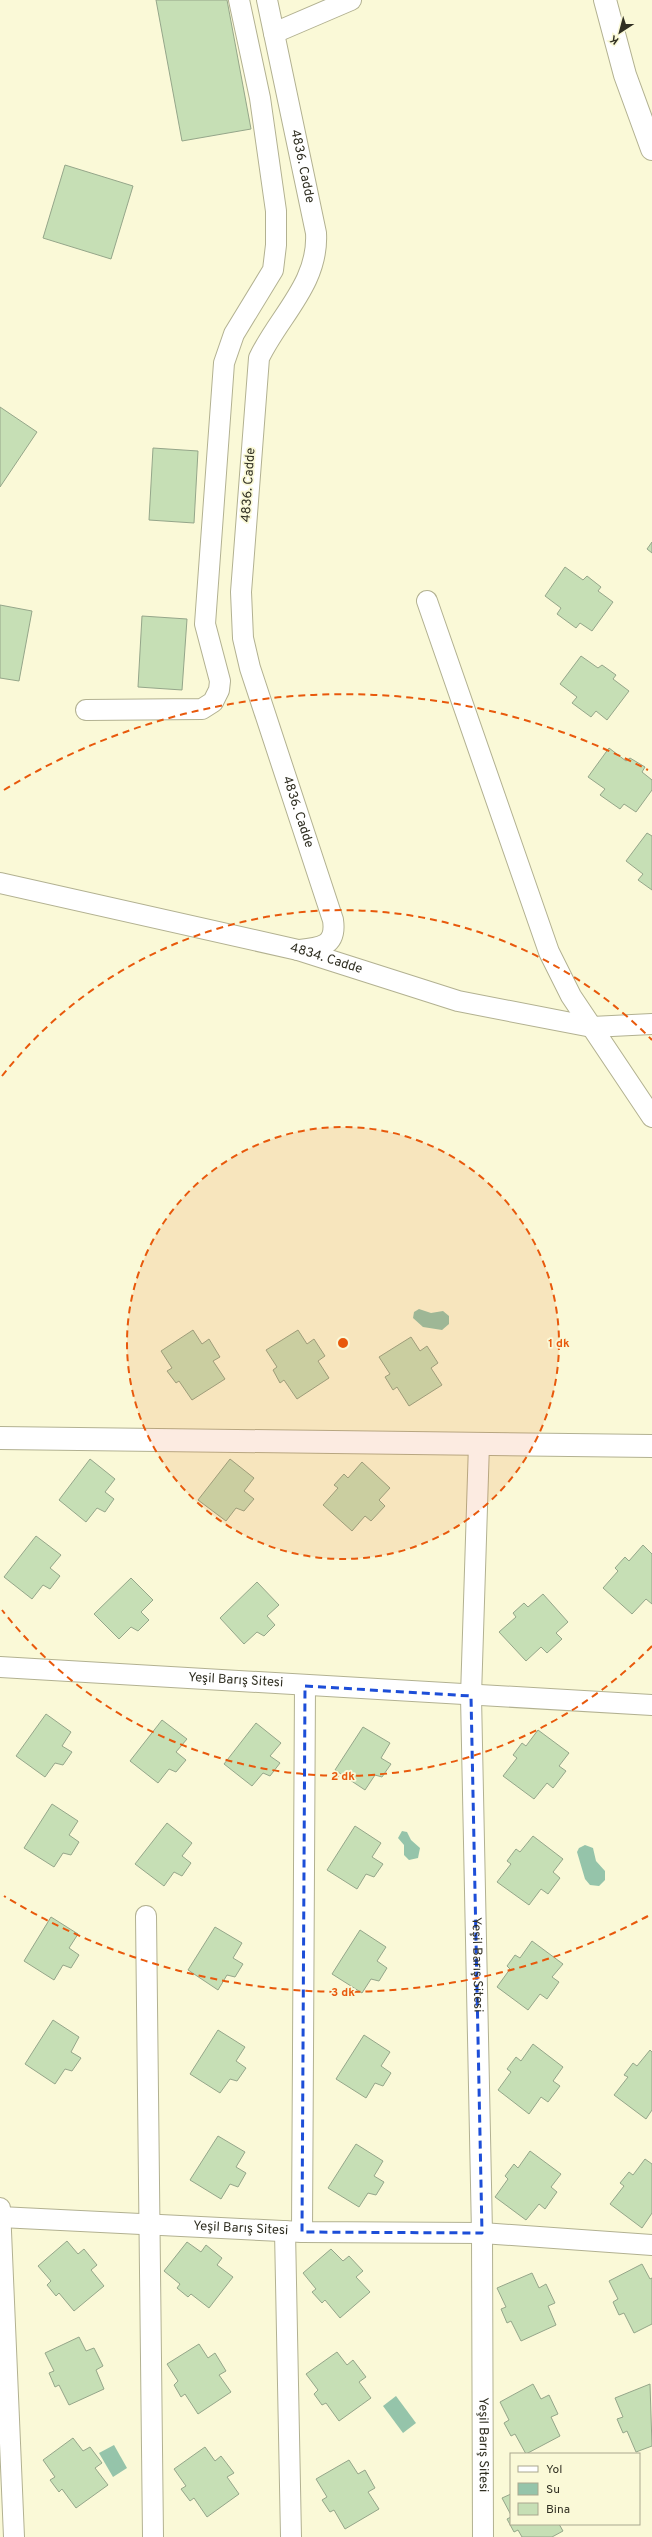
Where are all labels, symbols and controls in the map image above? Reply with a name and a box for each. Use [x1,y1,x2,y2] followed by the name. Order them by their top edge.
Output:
[600,12,640,52] north arrow
[607,31,622,47] text: K
[286,128,318,205] street label: 4836. Cadde
[238,447,260,523] street label: 4836. Cadde
[278,774,317,850] street label: 4836. Cadde
[288,940,364,978] street label: 4834. Cadde
[336,1336,350,1350] centre of rings
[548,1336,570,1352] text: 1 dk
[188,1670,284,1691] street label: Yeşil Barış Sitesi
[331,1769,355,1785] text: 2 dk
[468,1917,485,2013] street label: Yeşil Barış Sitesi
[331,1985,355,2001] text: 3 dk
[193,2219,289,2239] street label: Yeşil Barış Sitesi
[475,2397,491,2492] street label: Yeşil Barış Sitesi
[510,2453,640,2525] legend
[546,2462,562,2478] text: Yol
[546,2482,560,2498] text: Su
[546,2502,570,2518] text: Bina

